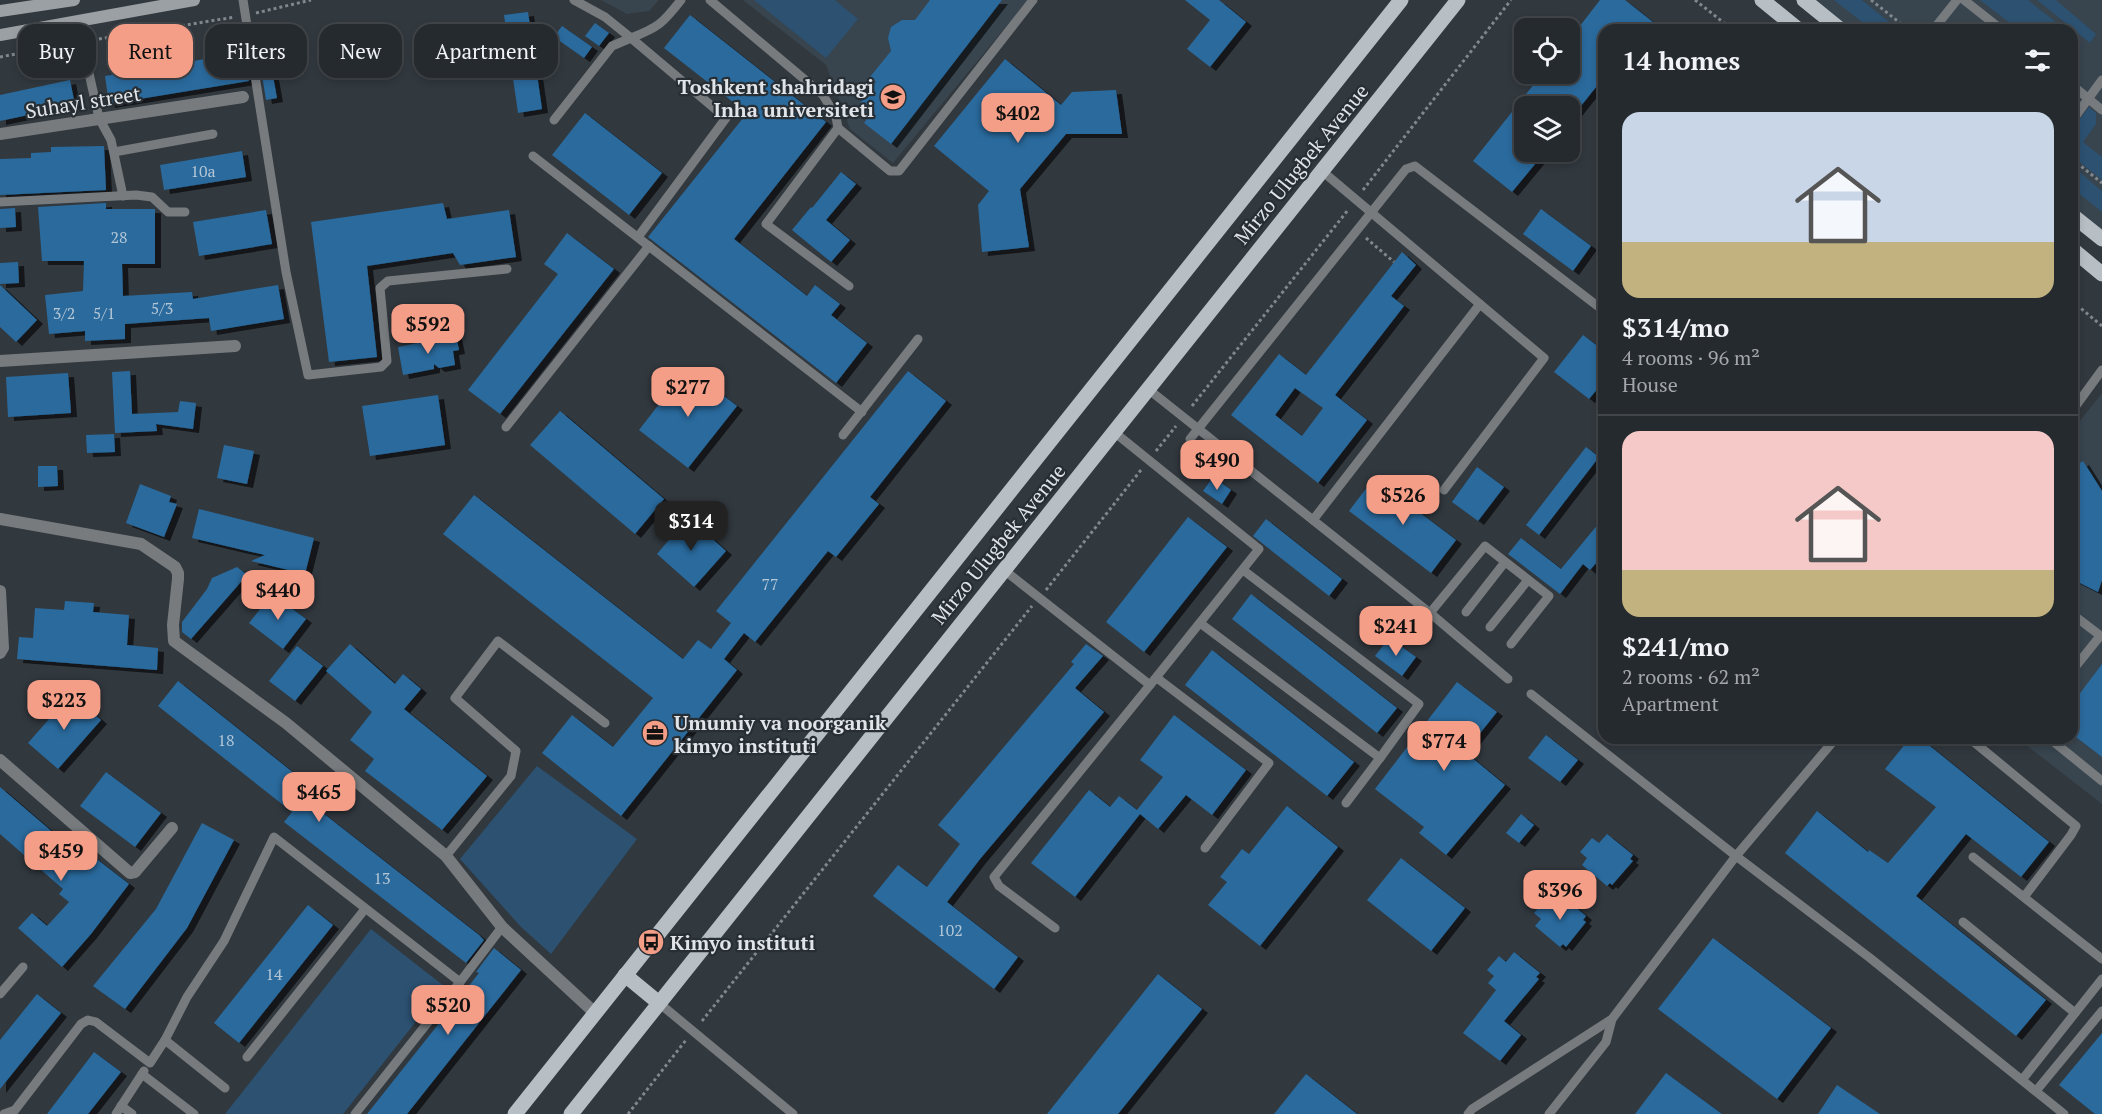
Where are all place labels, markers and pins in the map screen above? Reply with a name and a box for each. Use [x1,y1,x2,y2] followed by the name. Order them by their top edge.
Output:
[678,73,874,123] place label: Toshkent shahridagi Inha universiteti
[878,82,908,112] school or university icon: Toshkent shahridagi Inha universiteti
[982,93,1054,144] pin: $402
[392,304,464,355] pin: $592
[652,367,724,418] pin: $277
[1181,440,1253,491] pin: $490
[1367,475,1439,526] pin: $526
[655,501,727,552] pin: $314
[242,570,314,621] pin: $440
[1360,606,1432,657] pin: $241
[28,680,100,731] pin: $223
[674,709,887,759] place label: Umumiy va noorganik kimyo instituti
[640,718,670,748] office icon: Umumiy va noorganik kimyo instituti
[1408,721,1480,772] pin: $774
[283,772,355,823] pin: $465
[25,831,97,882] pin: $459
[1524,870,1596,921] pin: $396
[636,927,666,957] bus stop icon: Kimyo instituti
[670,929,815,956] place label: Kimyo instituti
[412,985,484,1036] pin: $520

